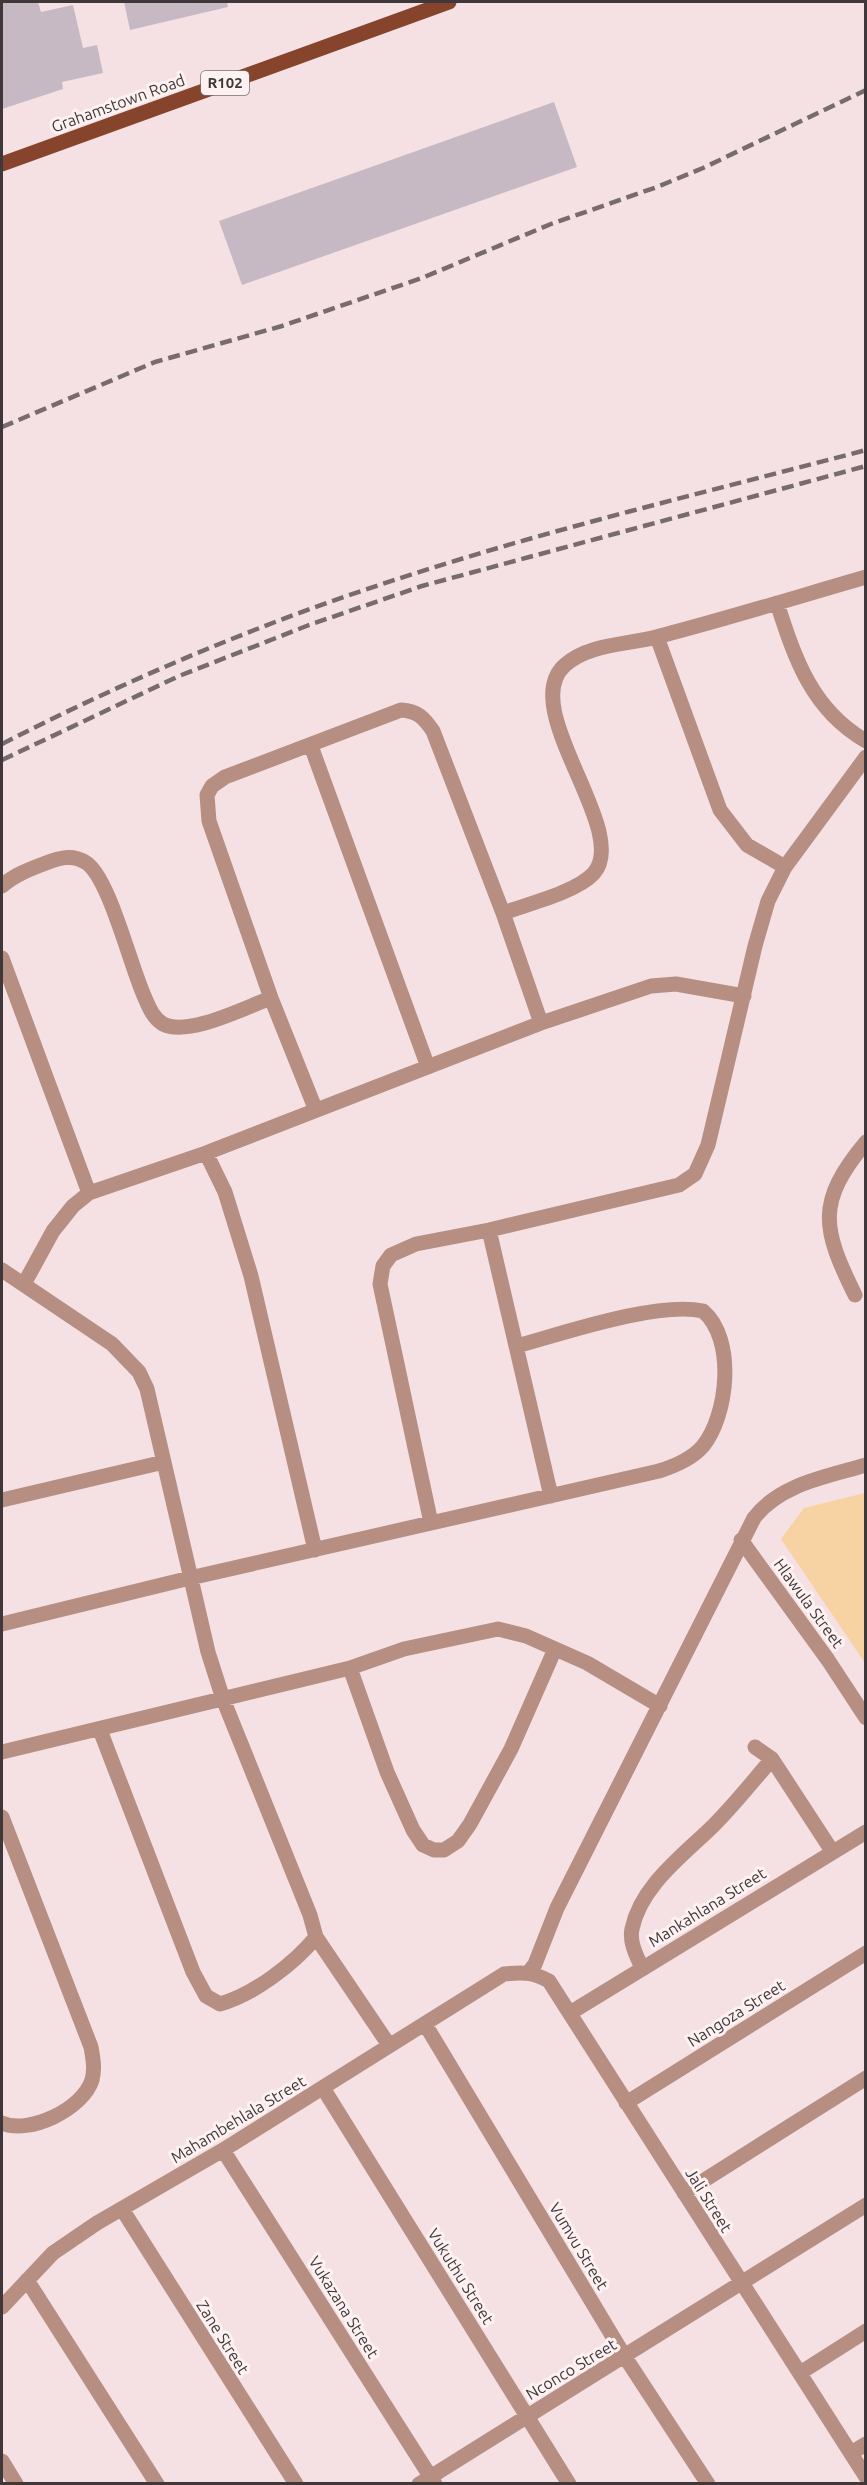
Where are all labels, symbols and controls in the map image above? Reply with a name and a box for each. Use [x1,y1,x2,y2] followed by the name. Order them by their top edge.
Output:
[49,70,187,136] street label: Grahamstown Road
[201,71,249,95] road number: R102
[771,1555,848,1652] street label: Hlawula Street
[645,1863,770,1950] street label: Mankahlana Street
[684,1976,788,2050] street label: Nangoza Street
[167,2071,309,2166] street label: Mahambehlala Street
[682,2164,736,2236] street label: Jali Street
[546,2199,612,2293] street label: Vumvu Street
[424,2225,498,2328] street label: Vukuthu Street
[305,2253,383,2362] street label: Vukazana Street
[193,2297,253,2378] street label: Zane Street
[522,2335,620,2403] street label: Nconco Street

